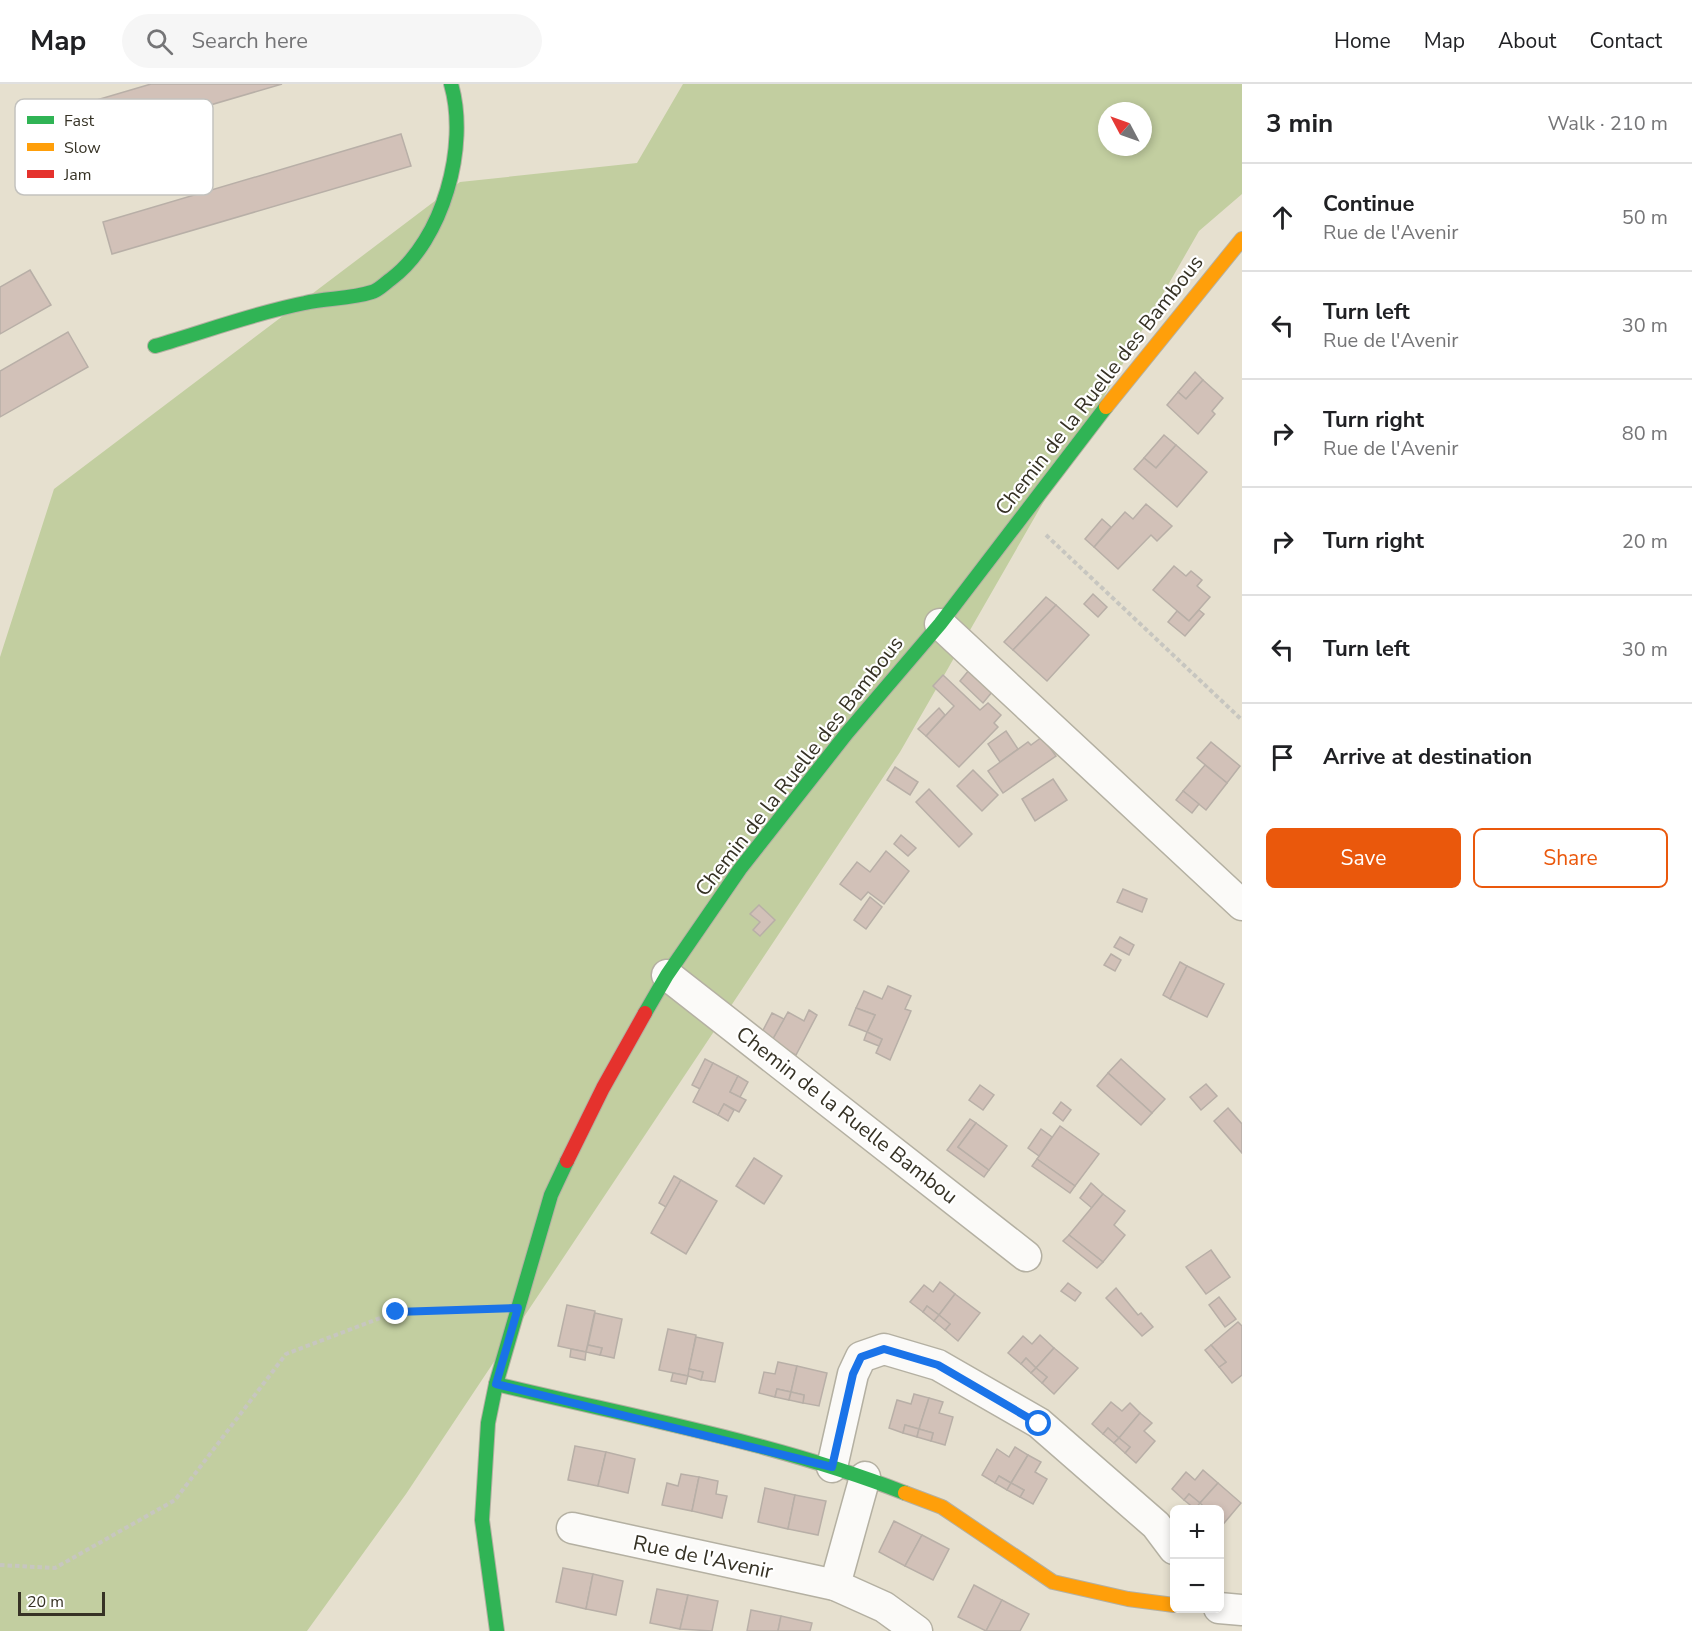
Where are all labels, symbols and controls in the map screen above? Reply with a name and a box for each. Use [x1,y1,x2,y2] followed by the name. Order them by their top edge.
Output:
[122,14,542,68] search box
[30,22,86,60] text: Map
[143,25,176,58] icon: search
[191,26,308,56] text: Search here
[1334,27,1391,55] text: Home
[1424,27,1465,55] text: Map
[1498,27,1556,55] text: About
[1589,27,1662,55] text: Contact
[15,99,213,195] legend
[1098,102,1152,156] north arrow
[1266,106,1333,141] text: 3 min
[64,110,95,132] text: Fast
[1548,110,1668,137] text: Walk · 210 m
[64,137,101,159] text: Slow
[63,164,91,186] text: Jam
[1323,189,1414,219] text: Continue
[1266,201,1299,234] icon: ahead
[1622,204,1668,231] text: 50 m
[1323,219,1458,246] text: Rue de l'Avenir
[989,249,1209,521] street label: Chemin de la Ruelle des Bambous
[1323,297,1410,327] text: Turn left
[1266,309,1299,342] icon: left
[1622,312,1668,339] text: 30 m
[1323,327,1458,354] text: Rue de l'Avenir
[1323,405,1424,435] text: Turn right
[1266,417,1299,450] icon: right
[1622,420,1668,447] text: 80 m
[1323,435,1458,462] text: Rue de l'Avenir
[1266,525,1299,558] icon: right
[1323,526,1424,556] text: Turn right
[1622,528,1668,555] text: 20 m
[689,630,909,902] street label: Chemin de la Ruelle des Bambous
[1266,633,1299,666] icon: left
[1323,634,1410,664] text: Turn left
[1622,636,1668,663] text: 30 m
[1266,741,1299,774] icon: arrive
[1323,742,1532,772] text: Arrive at destination
[1266,828,1461,888] button: Save
[1473,828,1668,888] button: Share
[730,1020,964,1210] street label: Chemin de la Ruelle Bambou
[382,1298,408,1324] route end
[1025,1410,1051,1436] route start
[1170,1505,1224,1613] map controls
[1170,1505,1224,1559] button: +
[631,1529,776,1586] street label: Rue de l'Avenir
[1170,1559,1224,1613] button: −
[18,1589,105,1616] scale bar
[27,1591,64,1613] text: 20 m

